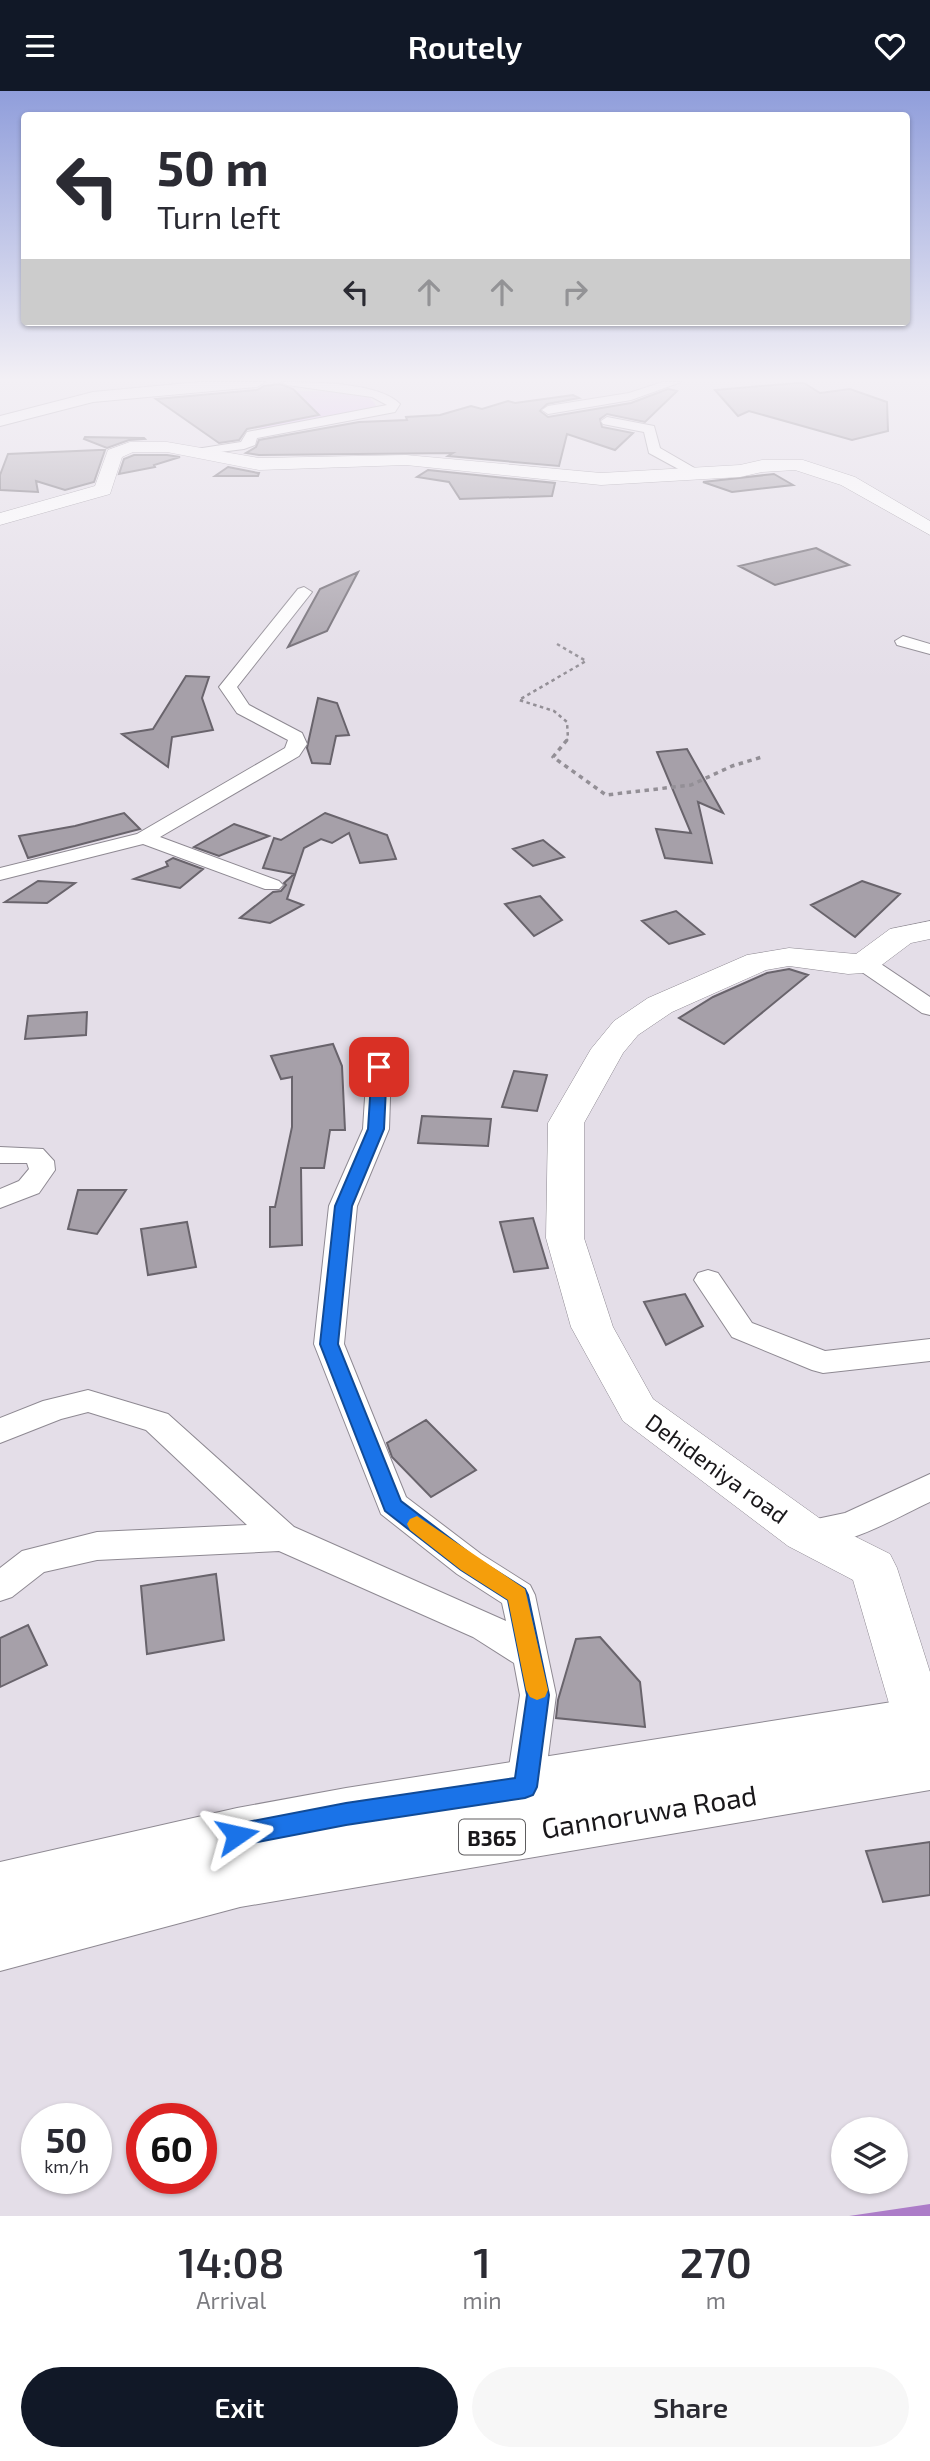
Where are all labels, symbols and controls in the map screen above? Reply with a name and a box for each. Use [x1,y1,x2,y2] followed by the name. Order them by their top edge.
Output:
[21,27,59,65] icon: menu
[408,27,522,65] text: Routely
[871,27,909,65] icon: heart
[157,137,269,196] text: 50 m
[42,140,133,231] icon: left
[157,197,281,235] text: Turn left
[337,273,375,311] icon: left
[410,273,448,311] icon: ahead
[483,273,521,311] icon: ahead
[556,273,594,311] icon: right
[349,1037,409,1097] pin
[360,1048,398,1086] icon: arrive
[640,1407,794,1529] street label: Dehideniya road
[539,1777,759,1845] street label: Gannoruwa Road
[200,1798,274,1872] position arrow
[459,1819,525,1855] road number: B365
[126,2103,217,2194] speed limit sign: 60
[831,2117,908,2194] map controls
[831,2117,908,2194] button: layers
[46,2118,87,2160] text: 50
[44,2155,89,2177] text: km/h
[178,2236,284,2286] text: 14:08
[473,2236,491,2286] text: 1
[680,2236,752,2286] text: 270
[196,2286,266,2314] text: Arrival
[463,2286,502,2314] text: min
[706,2286,726,2314] text: m
[21,2367,458,2447] button: Exit
[472,2367,909,2447] button: Share

